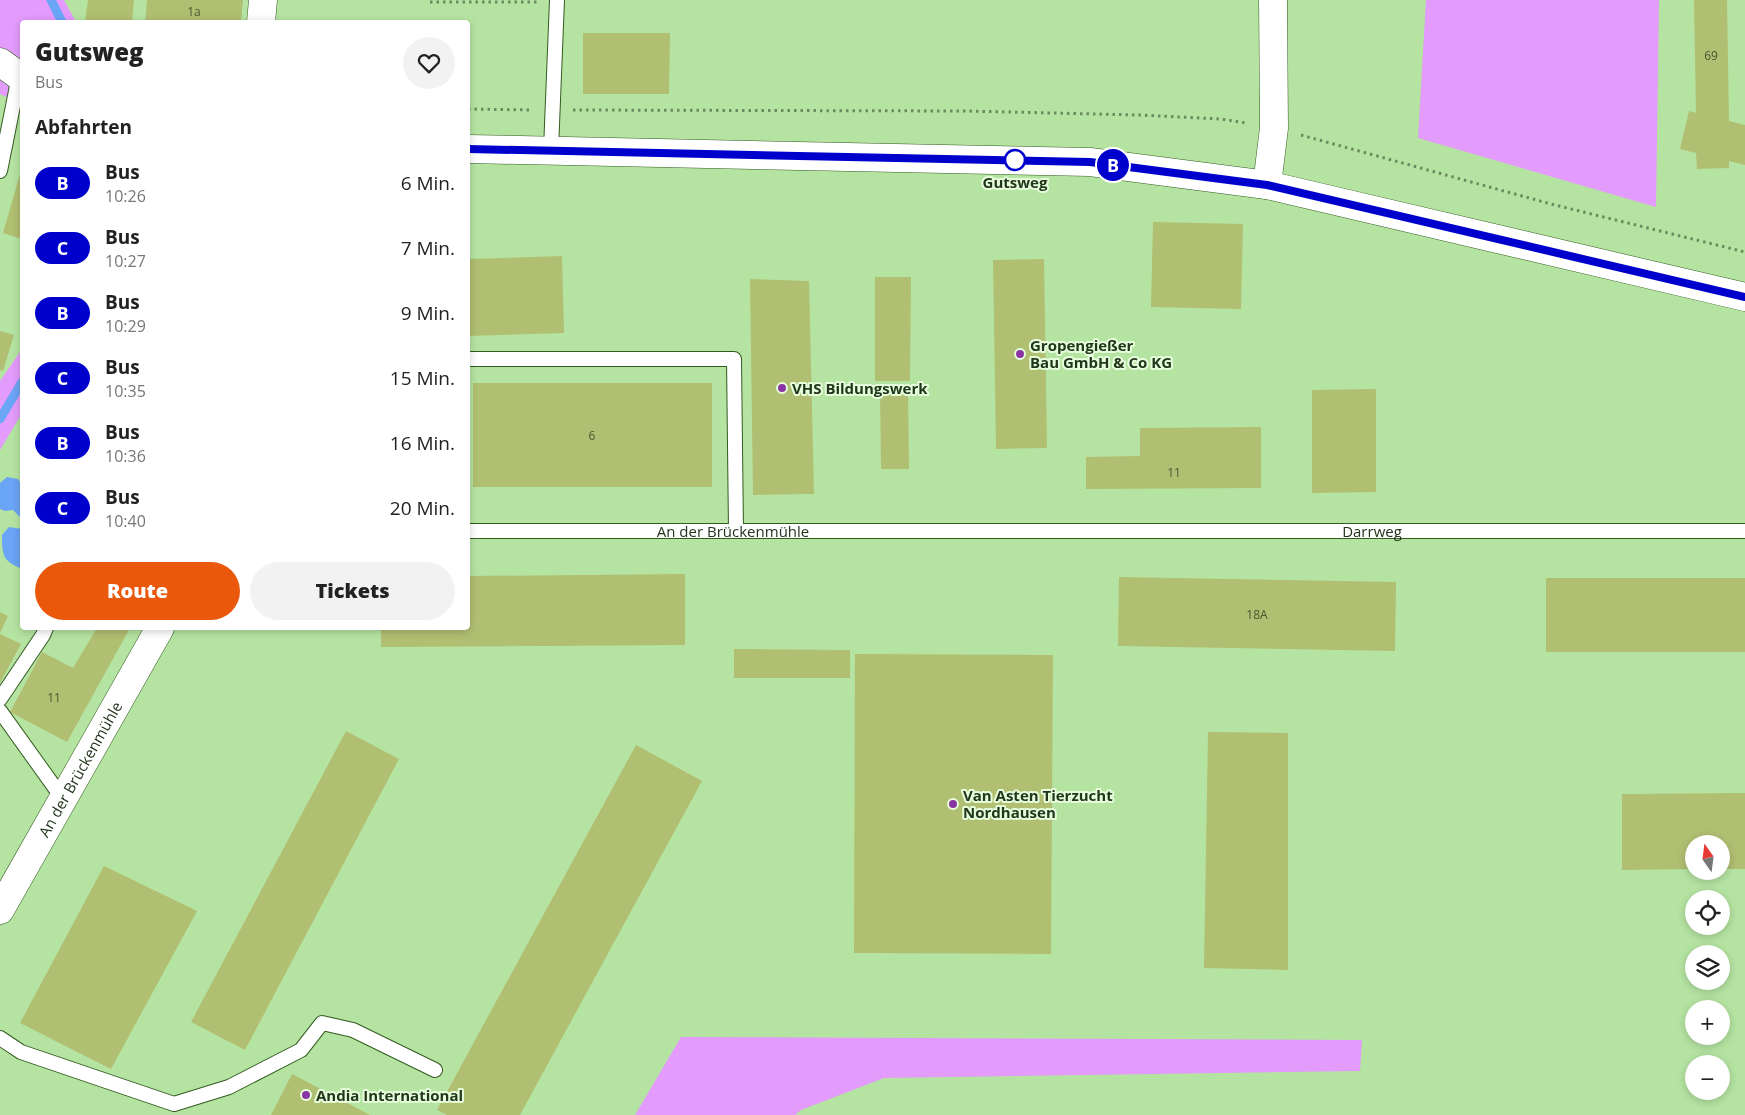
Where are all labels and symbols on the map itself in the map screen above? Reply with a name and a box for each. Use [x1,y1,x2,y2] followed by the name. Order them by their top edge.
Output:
[187,3,201,20] house number: 1a
[1704,47,1718,64] house number: 69
[1004,149,1026,171] marker: Gutsweg
[1097,149,1129,181] line badge: B
[983,172,1048,192] place label: Gutsweg
[1030,335,1172,372] place label: Gropengießer Bau GmbH & Co KG
[1014,348,1026,360] marker: Gropengießer Bau GmbH & Co KG
[792,378,928,398] place label: VHS Bildungswerk
[776,382,788,394] marker: VHS Bildungswerk
[589,427,596,444] house number: 6
[1167,464,1181,481] house number: 11
[657,521,809,541] street label: An der Brückenmühle
[1342,521,1402,541] street label: Darrweg
[1246,606,1268,623] house number: 18A
[47,689,61,706] house number: 11
[34,698,126,840] street label: An der Brückenmühle
[963,785,1113,822] place label: Van Asten Tierzucht Nordhausen
[947,798,959,810] marker: Van Asten Tierzucht Nordhausen
[1685,835,1730,880] north arrow
[316,1085,463,1105] place label: Andia International
[300,1089,312,1101] marker: Andia International

